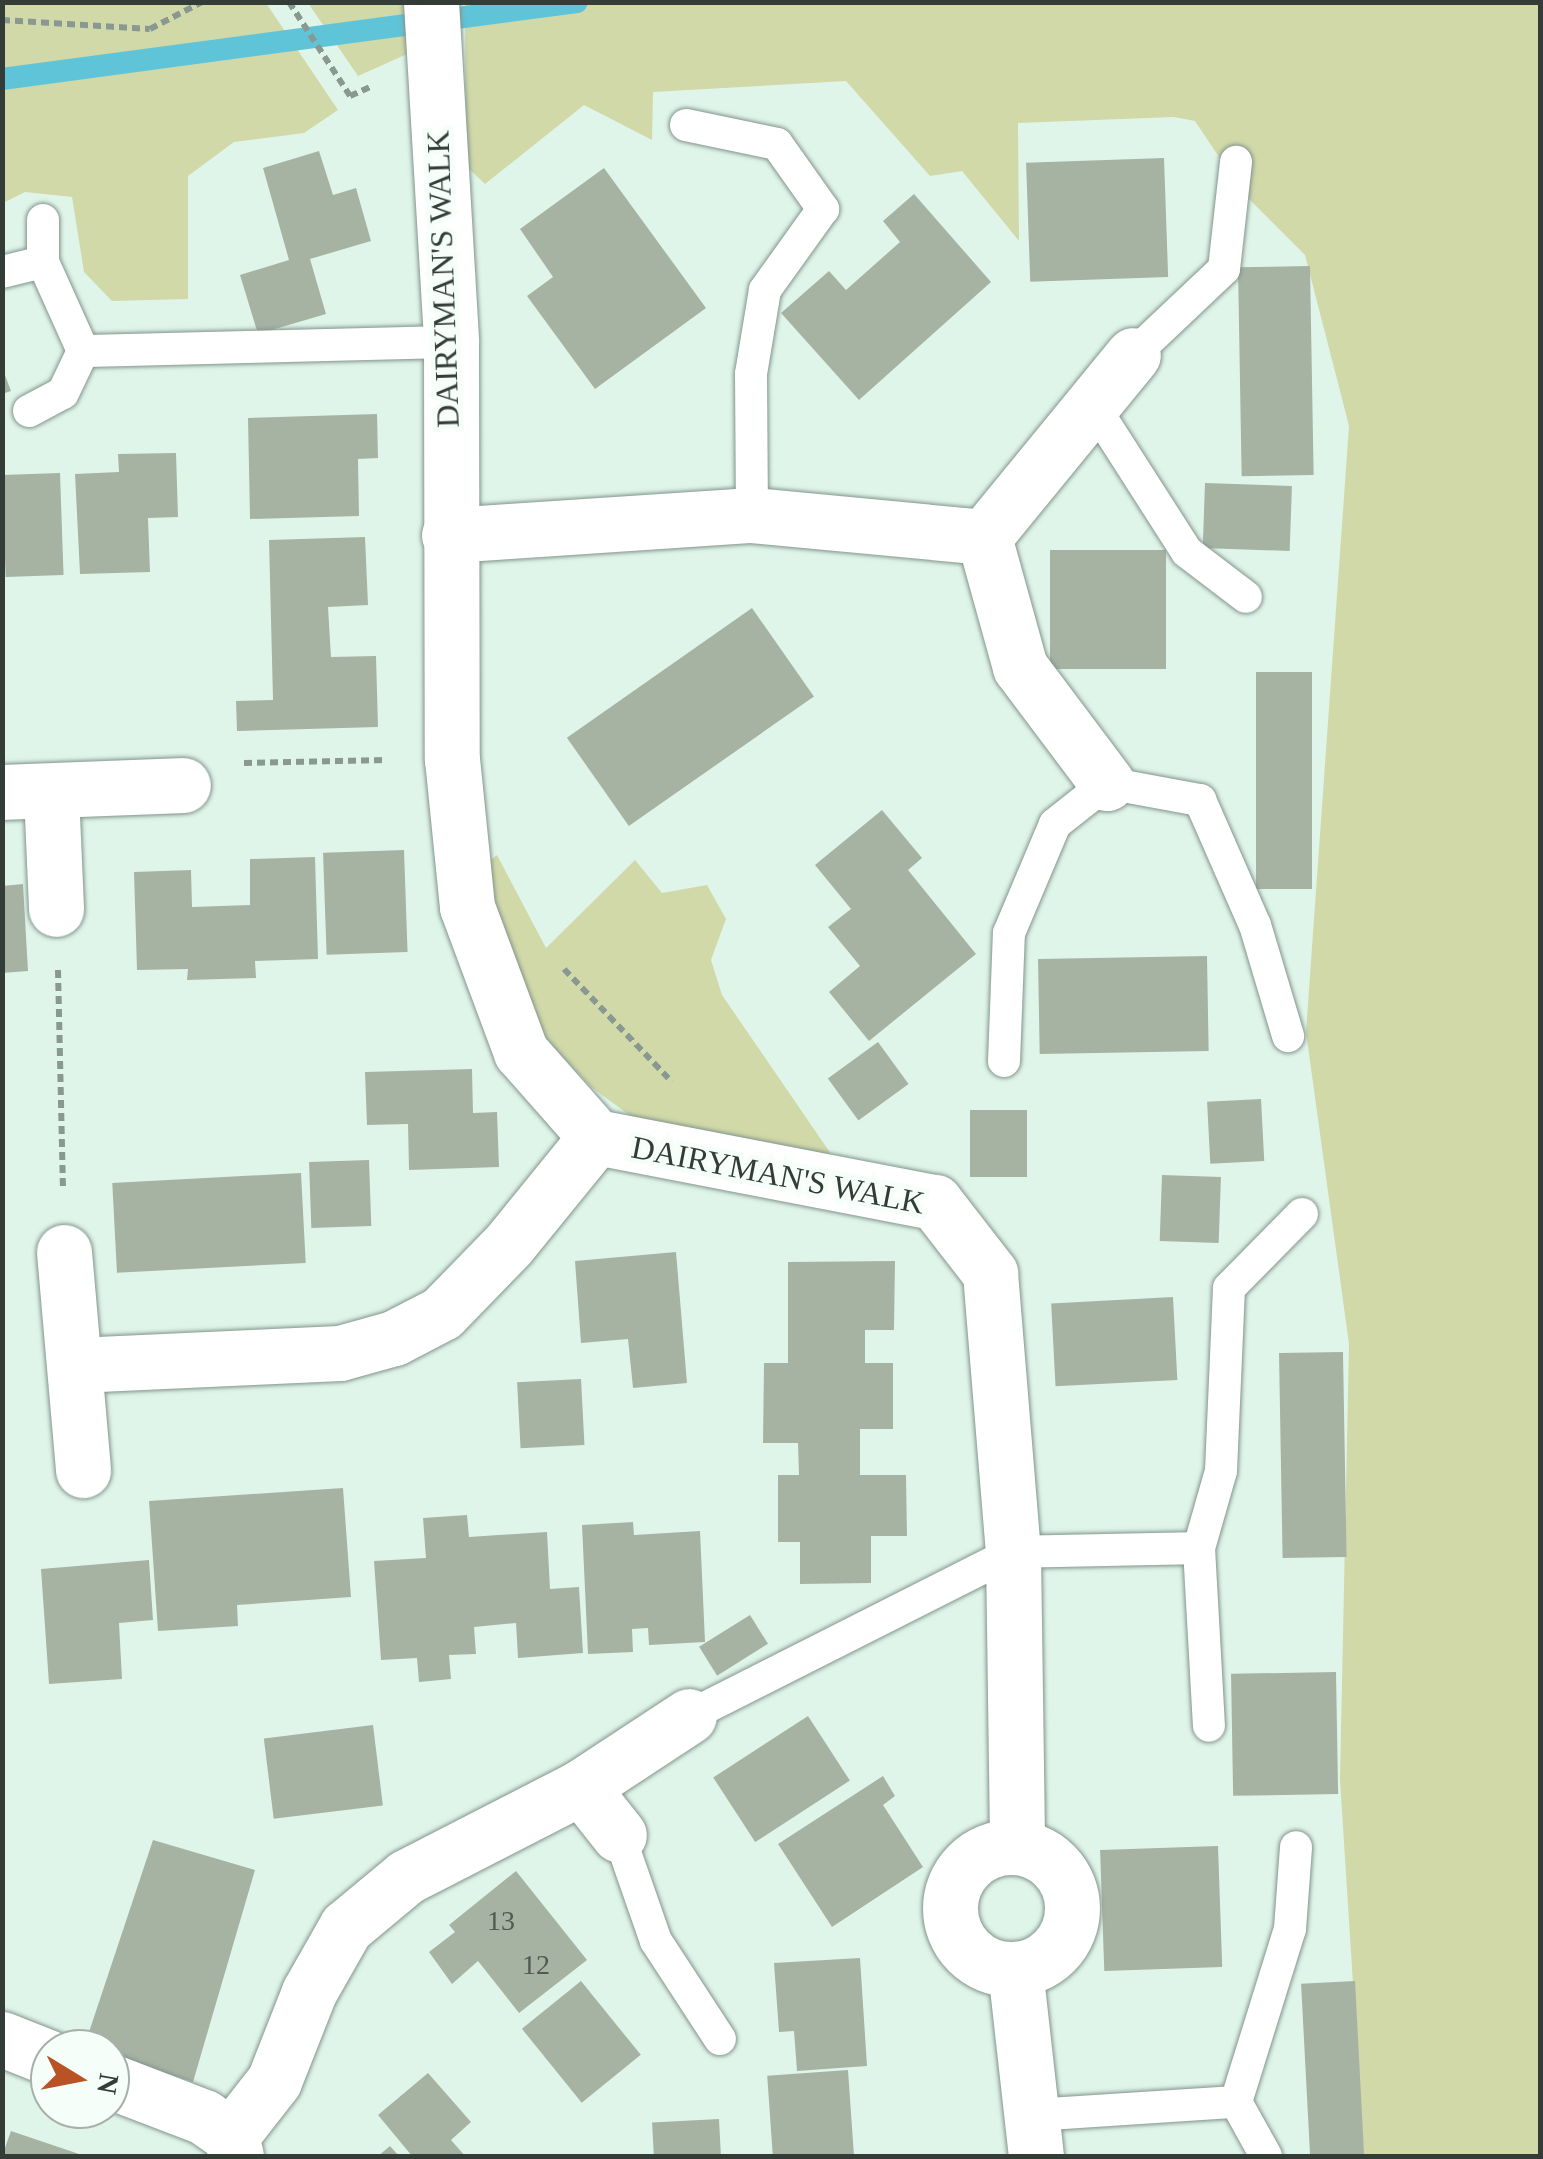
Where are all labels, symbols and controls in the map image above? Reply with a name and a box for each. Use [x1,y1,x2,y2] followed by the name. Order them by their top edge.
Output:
[419,129,467,429] street label: DAIRYMAN'S WALK
[628,1128,928,1222] street label: DAIRYMAN'S WALK
[487,1904,515,1938] house number: 13
[522,1948,550,1982] house number: 12
[30,2029,130,2129] north arrow
[91,2071,125,2097] text: N

